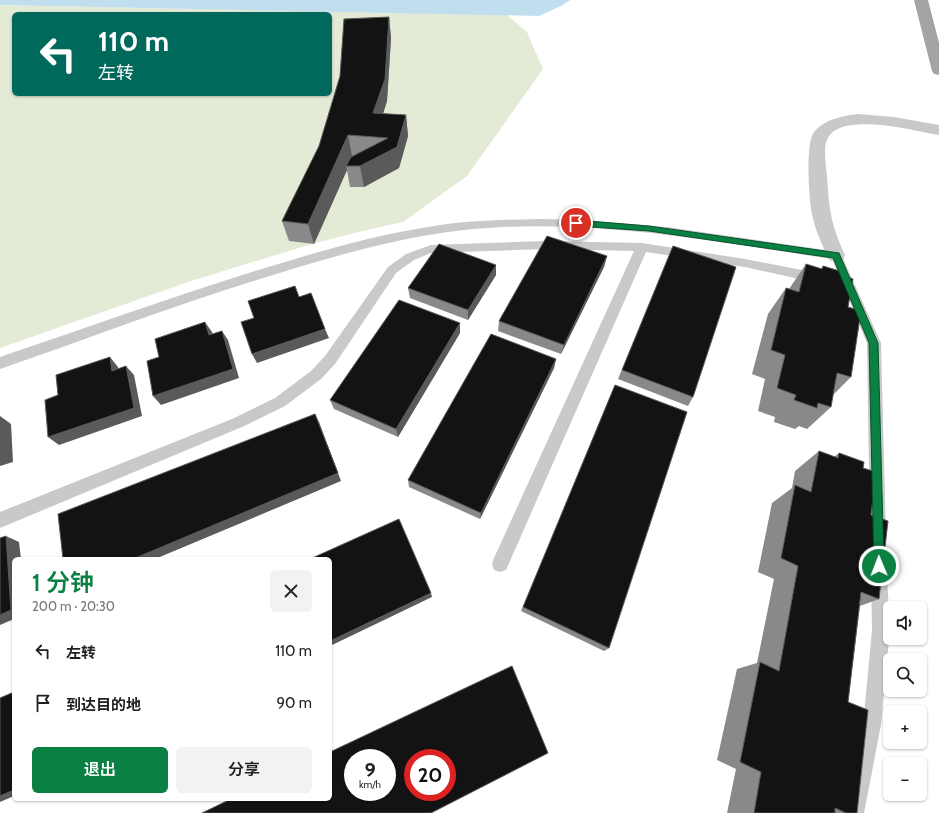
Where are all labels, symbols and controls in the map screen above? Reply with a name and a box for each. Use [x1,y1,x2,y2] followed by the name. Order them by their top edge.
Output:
[98,24,169,58] text: 110 m
[32,28,84,80] icon: left
[98,62,134,84] text: 左转
[559,206,593,240] pin
[565,212,587,234] icon: arrive
[858,545,900,587] position arrow
[32,568,94,597] text: 1 分钟
[270,570,312,612] button: close
[32,598,115,614] text: 200 m · 20:30
[883,601,927,801] map controls
[883,601,927,645] button: sound
[32,640,54,662] icon: left
[275,642,312,660] text: 110 m
[66,644,96,662] text: 左转
[883,653,927,697] button: search
[32,692,54,714] icon: arrive
[276,694,312,712] text: 90 m
[66,696,141,714] text: 到达目的地
[883,705,927,749] button: +
[32,747,168,793] button: 退出
[176,747,312,793] button: 分享
[404,749,456,801] speed limit sign: 20
[883,757,927,801] button: −
[364,758,376,782] text: 9
[359,778,381,791] text: km/h

